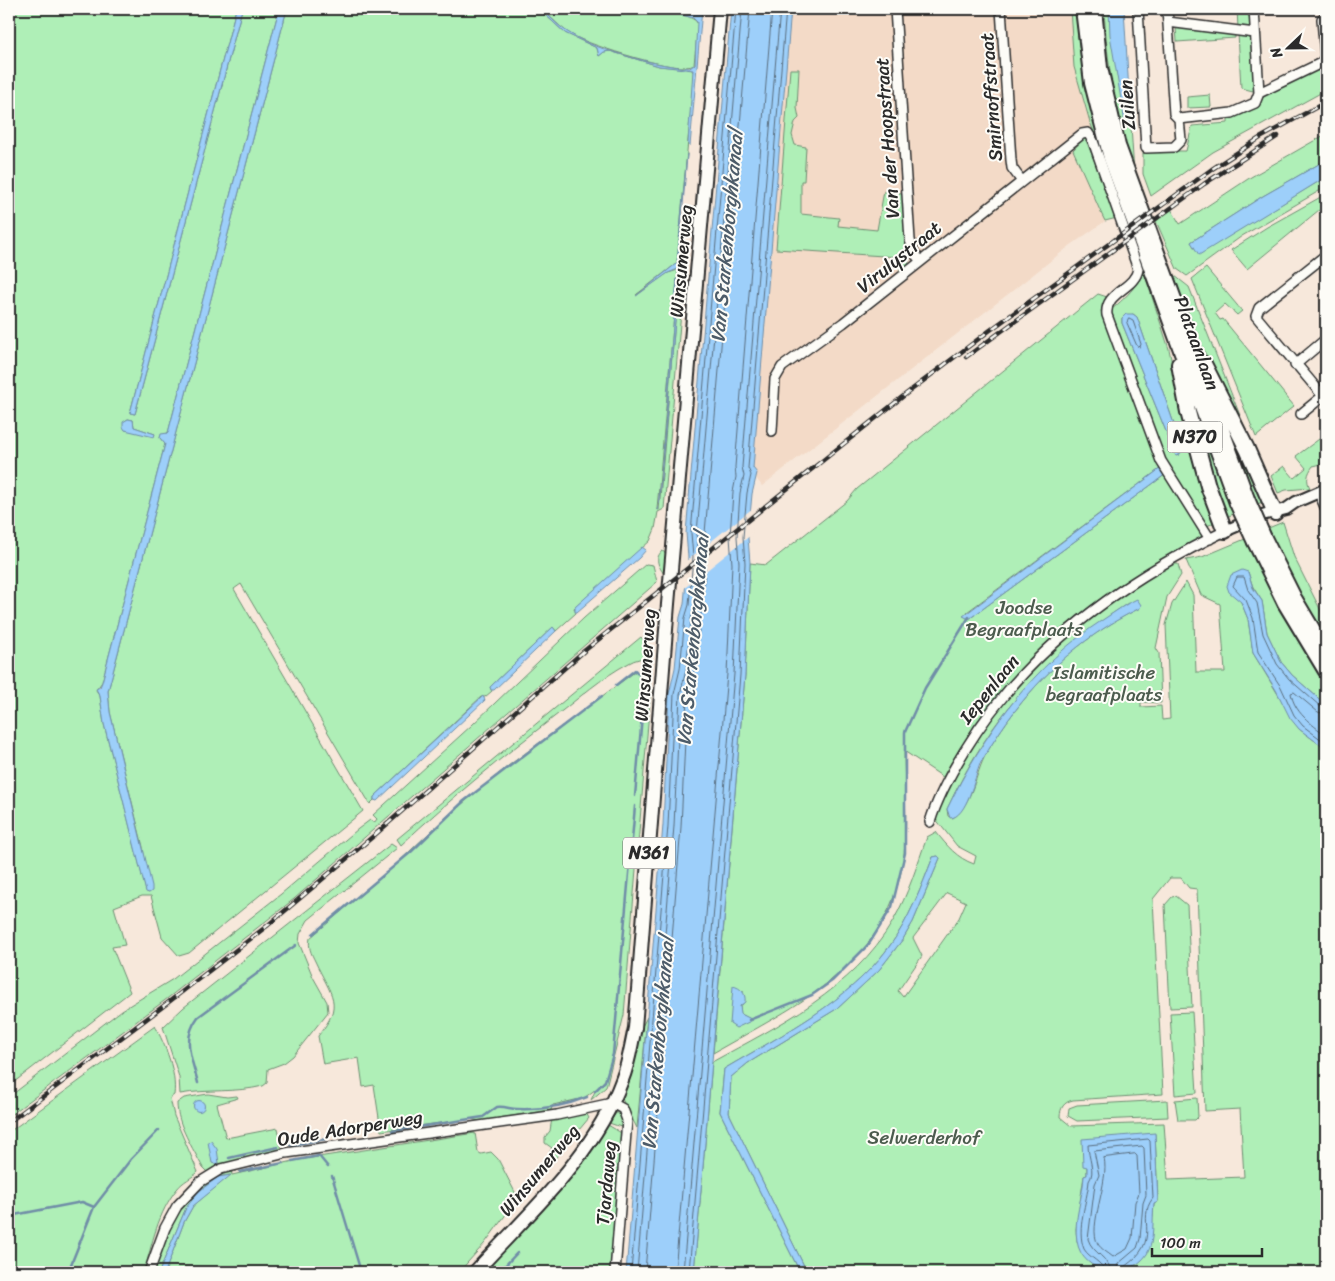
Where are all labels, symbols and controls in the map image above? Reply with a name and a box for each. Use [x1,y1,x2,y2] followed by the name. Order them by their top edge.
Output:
[1262,22,1312,72] north arrow
[970,32,1012,162] street label: Smirnoffstraat
[1263,43,1290,63] text: N
[865,56,909,220] street label: Van der Hoopstraat
[1109,79,1145,131] street label: Zuilen
[700,124,754,344] water label: Van Starkenborghkanaal
[660,203,702,319] street label: Winsumerweg
[849,212,949,302] street label: Virulystraat
[1165,291,1229,395] street label: Plataanlaan
[1168,422,1222,452] road number: N370
[666,527,720,747] water label: Van Starkenborghkanaal
[965,591,1083,646] park label: Joodse Begraafplaats
[625,607,665,723] street label: Winsumerweg
[950,647,1028,732] street label: Iepenlaan
[1046,656,1163,711] park label: Islamitische begraafplaats
[623,838,675,868] road number: N361
[631,931,685,1151] water label: Van Starkenborghkanaal
[275,1100,425,1156] street label: Oude Adorperweg
[490,1116,588,1224] street label: Winsumerweg
[868,1121,983,1154] park label: Selwerderhof
[586,1139,626,1227] street label: Tjardaweg
[1152,1226,1262,1258] scale bar
[1160,1230,1201,1256] text: 100 m

